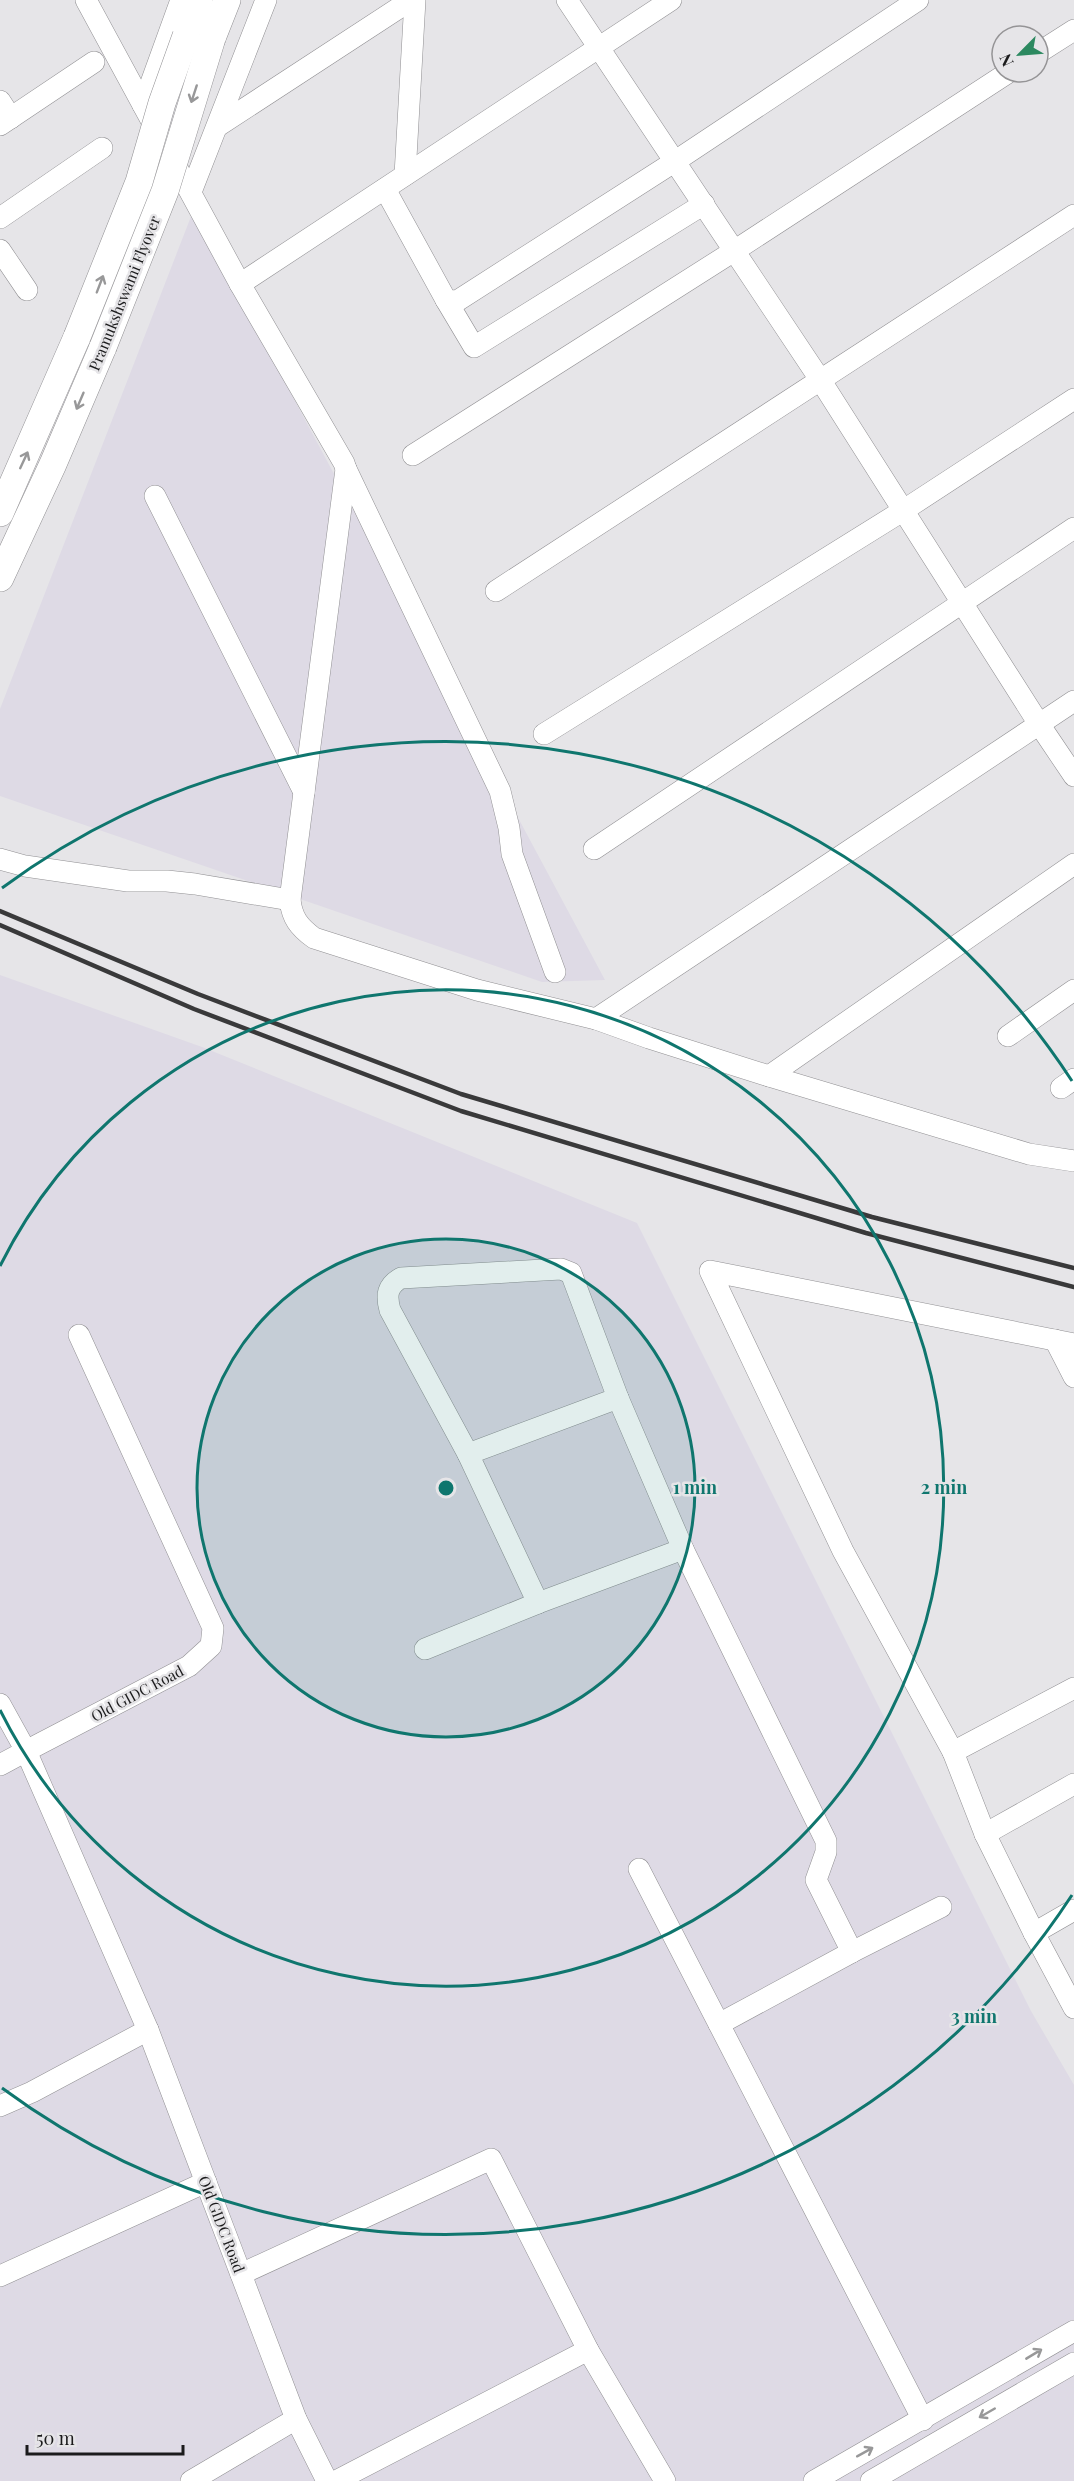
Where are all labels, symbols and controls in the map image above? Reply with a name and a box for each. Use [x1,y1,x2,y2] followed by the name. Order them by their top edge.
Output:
[990,24,1050,84] north arrow
[994,50,1018,70] text: N
[188,84,199,103] one-way arrow
[84,212,164,373] street label: Pramukshswami Flyover
[95,275,106,293] one-way arrow
[74,391,85,410] one-way arrow
[19,452,31,470] one-way arrow
[673,1475,717,1499] text: 1 min
[921,1475,967,1499] text: 2 min
[436,1478,456,1498] centre of rings
[87,1660,187,1726] street label: Old GIDC Road
[951,2004,997,2028] text: 3 min
[194,2173,250,2276] street label: Old GIDC Road
[1025,2348,1042,2360] one-way arrow
[979,2407,996,2419] one-way arrow
[27,2418,183,2456] scale bar
[36,2426,75,2450] text: 50 m
[856,2446,873,2458] one-way arrow

